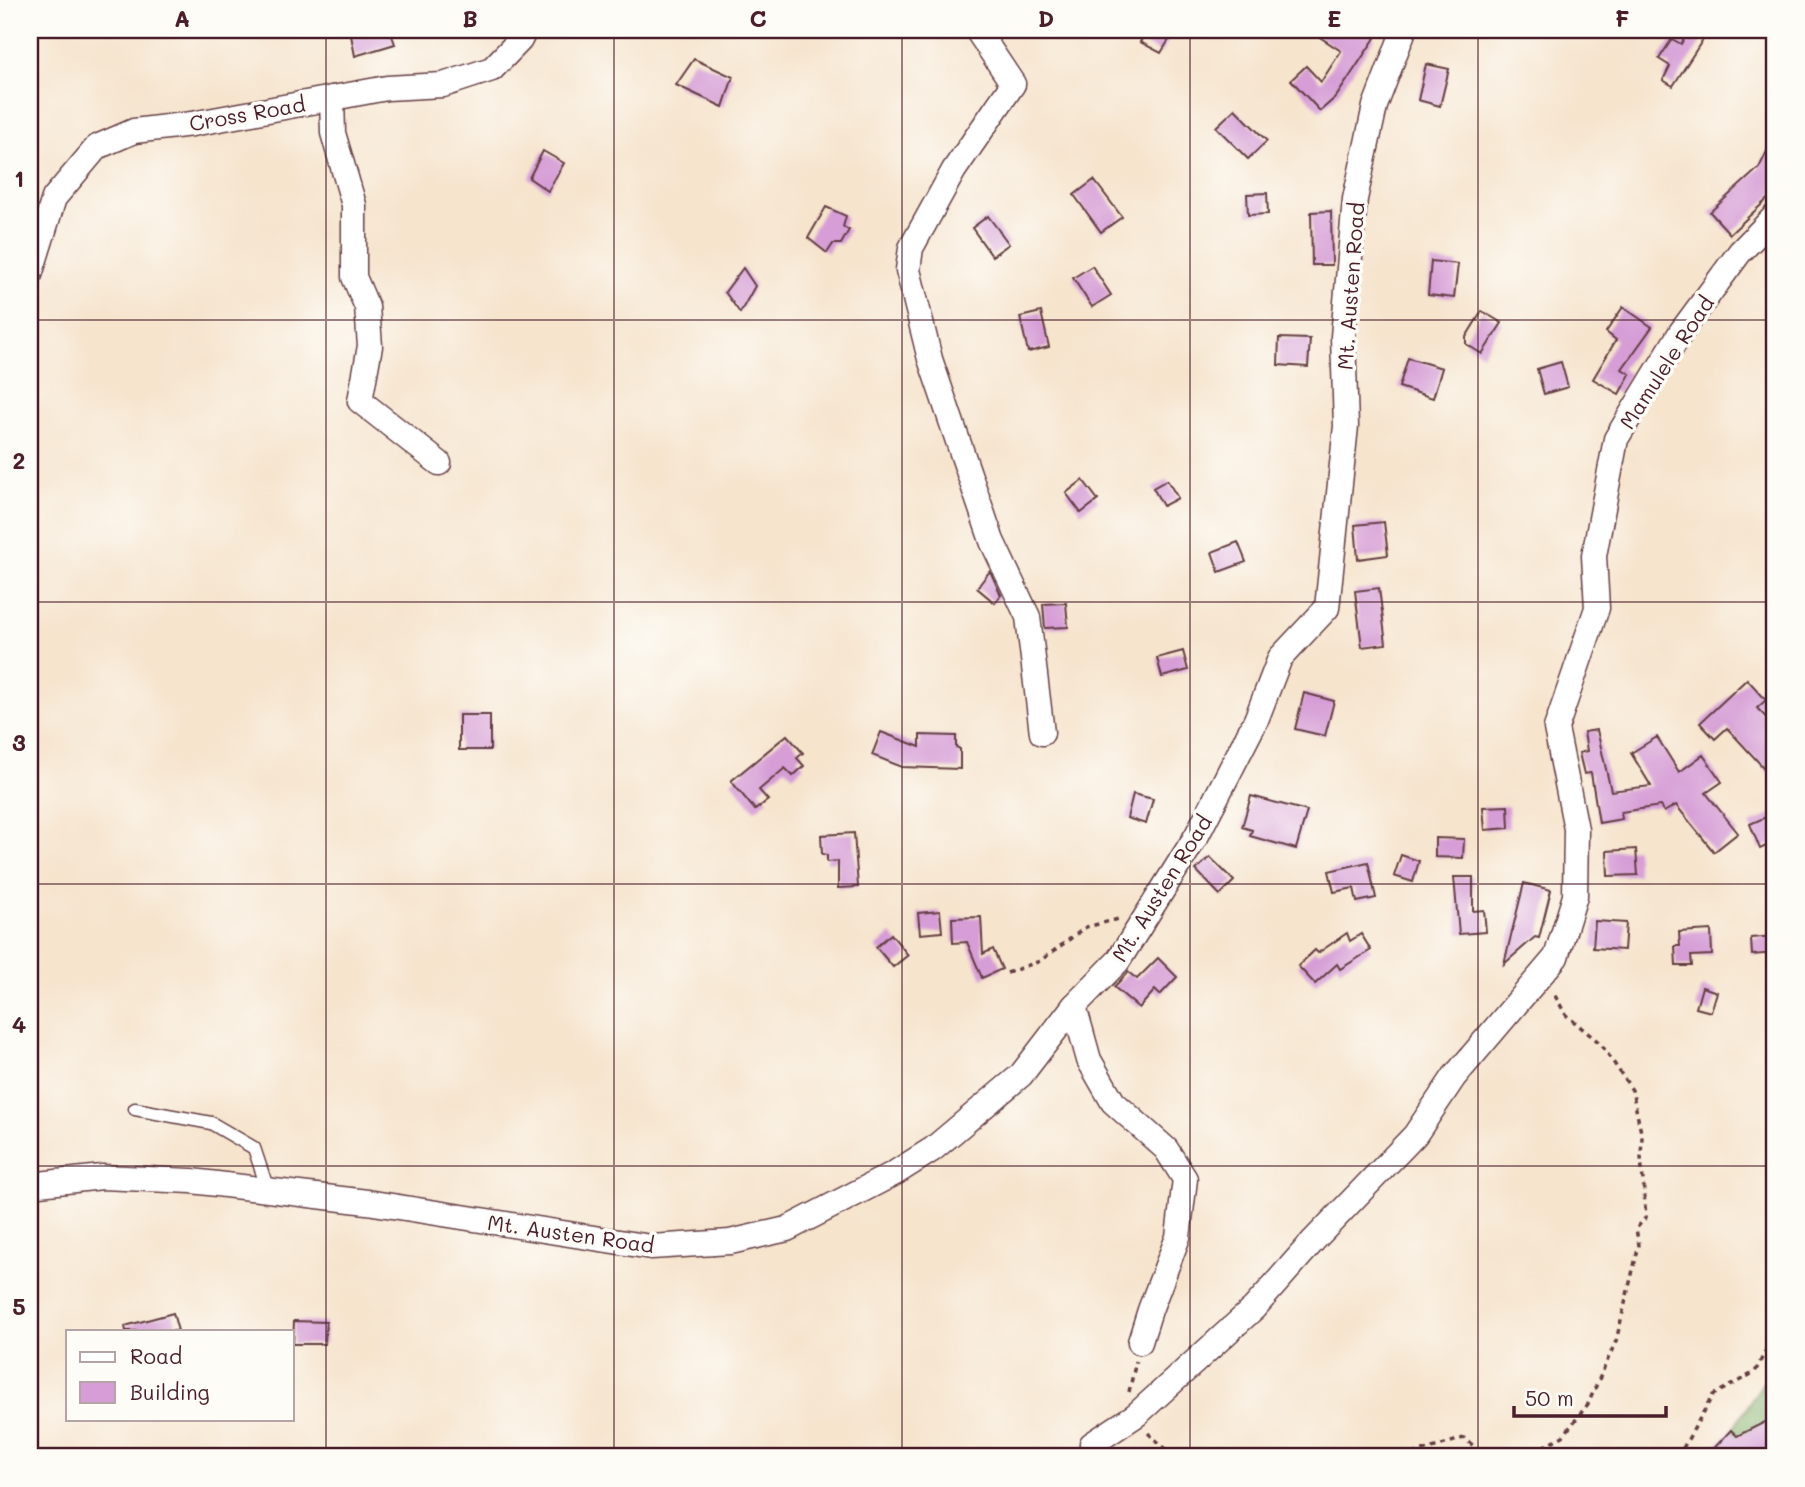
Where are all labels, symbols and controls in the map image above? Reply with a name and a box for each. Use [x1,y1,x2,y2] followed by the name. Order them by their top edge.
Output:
[174,3,190,33] text: A
[462,3,478,33] text: B
[749,3,767,33] text: C
[1038,3,1054,33] text: D
[1327,3,1341,33] text: E
[1615,3,1629,33] text: F
[187,90,307,136] street label: Cross Road
[14,163,24,193] text: 1
[1331,201,1369,371] street label: Mt. Austen Road
[1613,290,1719,434] street label: Mamulele Road
[13,445,25,475] text: 2
[12,727,26,757] text: 3
[1105,810,1217,966] street label: Mt. Austen Road
[12,1009,26,1039] text: 4
[486,1208,656,1258] street label: Mt. Austen Road
[12,1291,26,1321] text: 5
[66,1330,294,1420] legend
[130,1342,182,1369] text: Road
[1514,1375,1667,1419] scale bar
[130,1378,210,1405] text: Building
[1525,1384,1574,1411] text: 50 m

